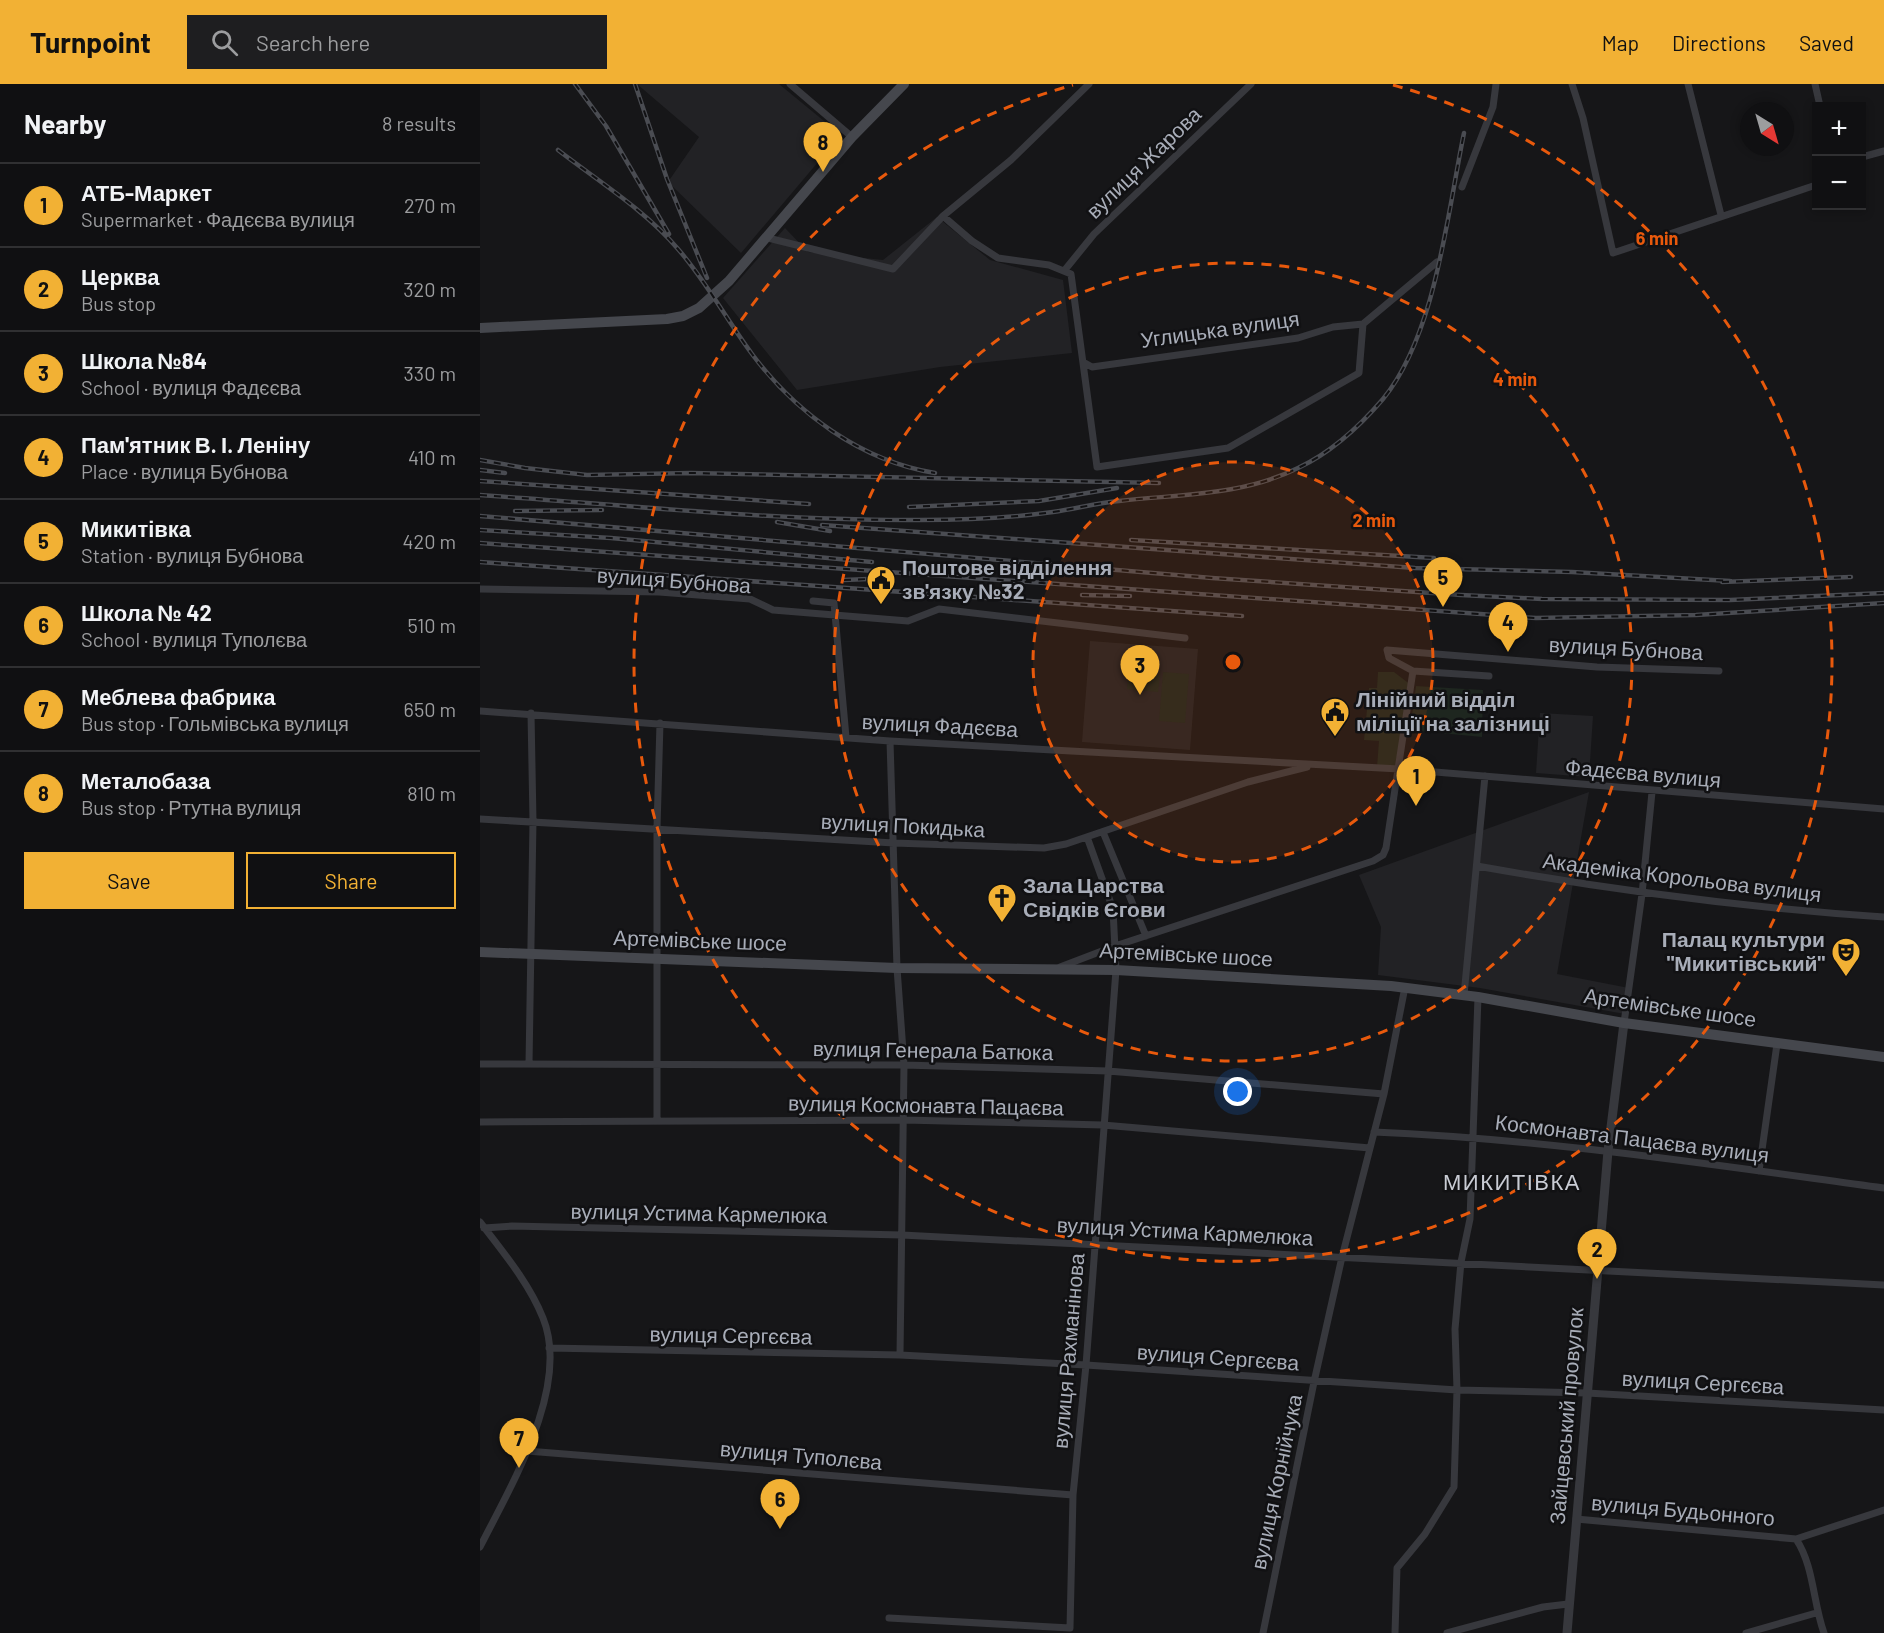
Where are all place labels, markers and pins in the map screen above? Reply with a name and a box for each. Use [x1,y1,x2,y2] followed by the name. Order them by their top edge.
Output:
[804,122,842,172] pin: 8
[902,554,1112,603] place label: Поштове відділення зв'язку №32
[1424,558,1462,607] pin: 5
[865,564,897,606] public building icon: Поштове відділення зв'язку №32
[1488,602,1528,652] pin: 4
[1120,646,1160,695] pin: 3
[1223,652,1243,672] centre of rings
[1356,686,1550,735] place label: Лінійний відділ міліції на залізниці
[1319,696,1351,738] public building icon: Лінійний відділ міліції на залізниці
[1396,756,1436,806] pin: 1
[1023,872,1166,921] place label: Зала Царства Свідків Єгови
[986,882,1018,924] church icon: Зала Царства Свідків Єгови
[1662,926,1825,975] place label: Палац культури "Микитівський"
[1830,936,1862,978] theatre icon: Палац культури "Микитівський"
[1578,1230,1616,1279] pin: 2
[500,1418,538,1468] pin: 7
[760,1480,800,1529] pin: 6

